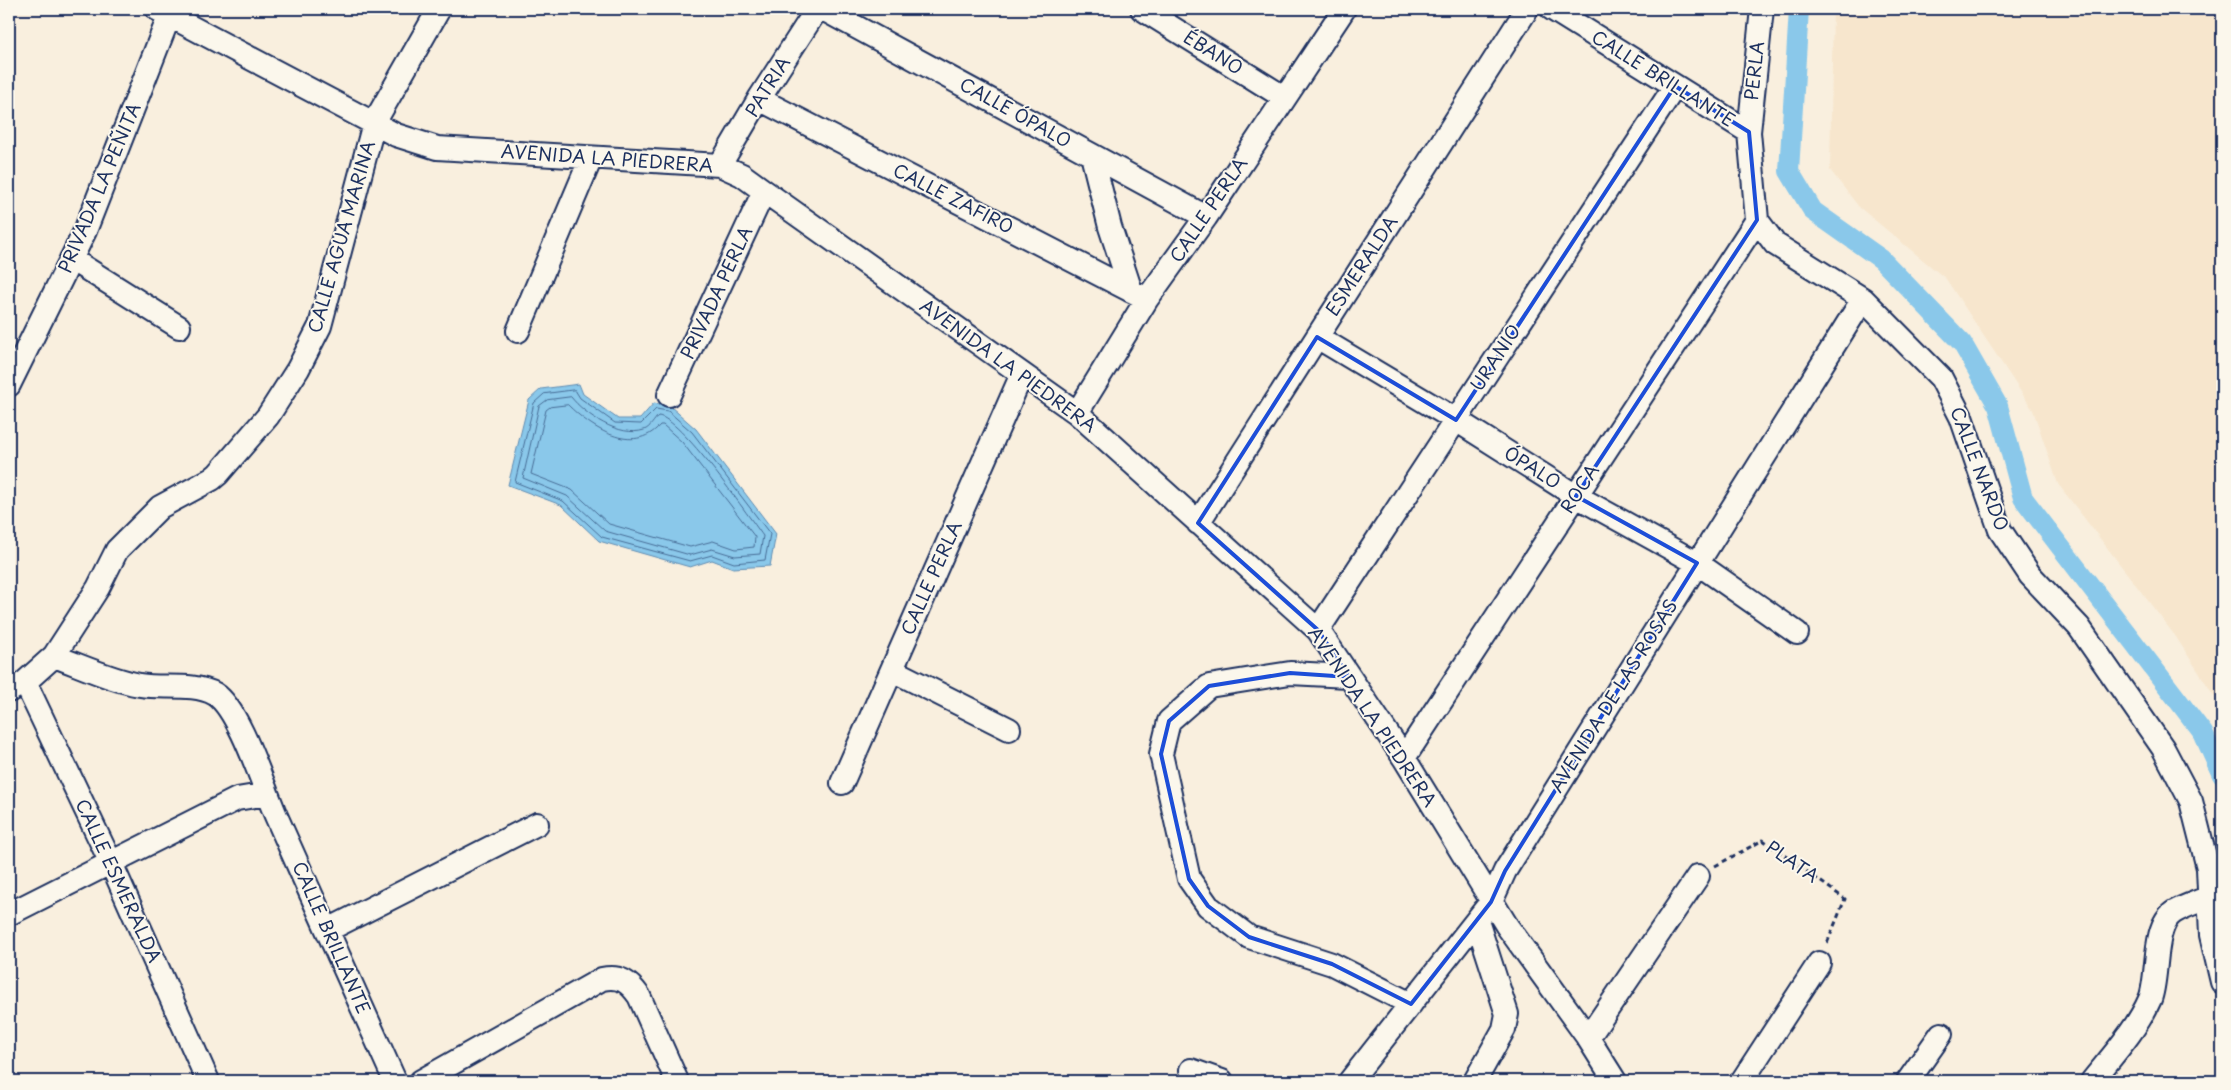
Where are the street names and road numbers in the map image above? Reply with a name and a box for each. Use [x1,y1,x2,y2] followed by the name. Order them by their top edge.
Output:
[1179,23,1249,81] street label: ÉBANO
[1587,23,1741,133] street label: CALLE BRILLANTE
[1737,40,1770,102] street label: PERLA
[738,51,796,122] street label: PATRIA
[955,70,1076,154] street label: CALLE ÓPALO
[51,98,147,277] street label: PRIVADA LA PEÑITA
[300,137,381,336] street label: CALLE AGUA MARINA
[500,137,714,178] street label: AVENIDA LA PIEDRERA
[1162,151,1253,267] street label: CALLE PERLA
[889,156,1019,240] street label: CALLE ZAFIRO
[1318,210,1403,321] street label: ESMERALDA
[673,222,758,363] street label: PRIVADA PERLA
[915,291,1103,438] street label: AVENIDA LA PIEDRERA
[1463,318,1527,396] street label: URANIO
[1944,403,2016,534] street label: CALLE NARDO
[1499,439,1566,495] street label: ÓPALO
[1553,458,1605,518] street label: ROCA
[893,516,968,639] street label: CALLE PERLA
[1542,593,1683,797] street label: AVENIDA DE LAS ROSAS
[1303,621,1444,812] street label: AVENIDA LA PIEDRERA
[70,794,169,967] street label: CALLE ESMERALDA
[1761,833,1825,888] street label: PLATA
[287,857,378,1018] street label: CALLE BRILLANTE

